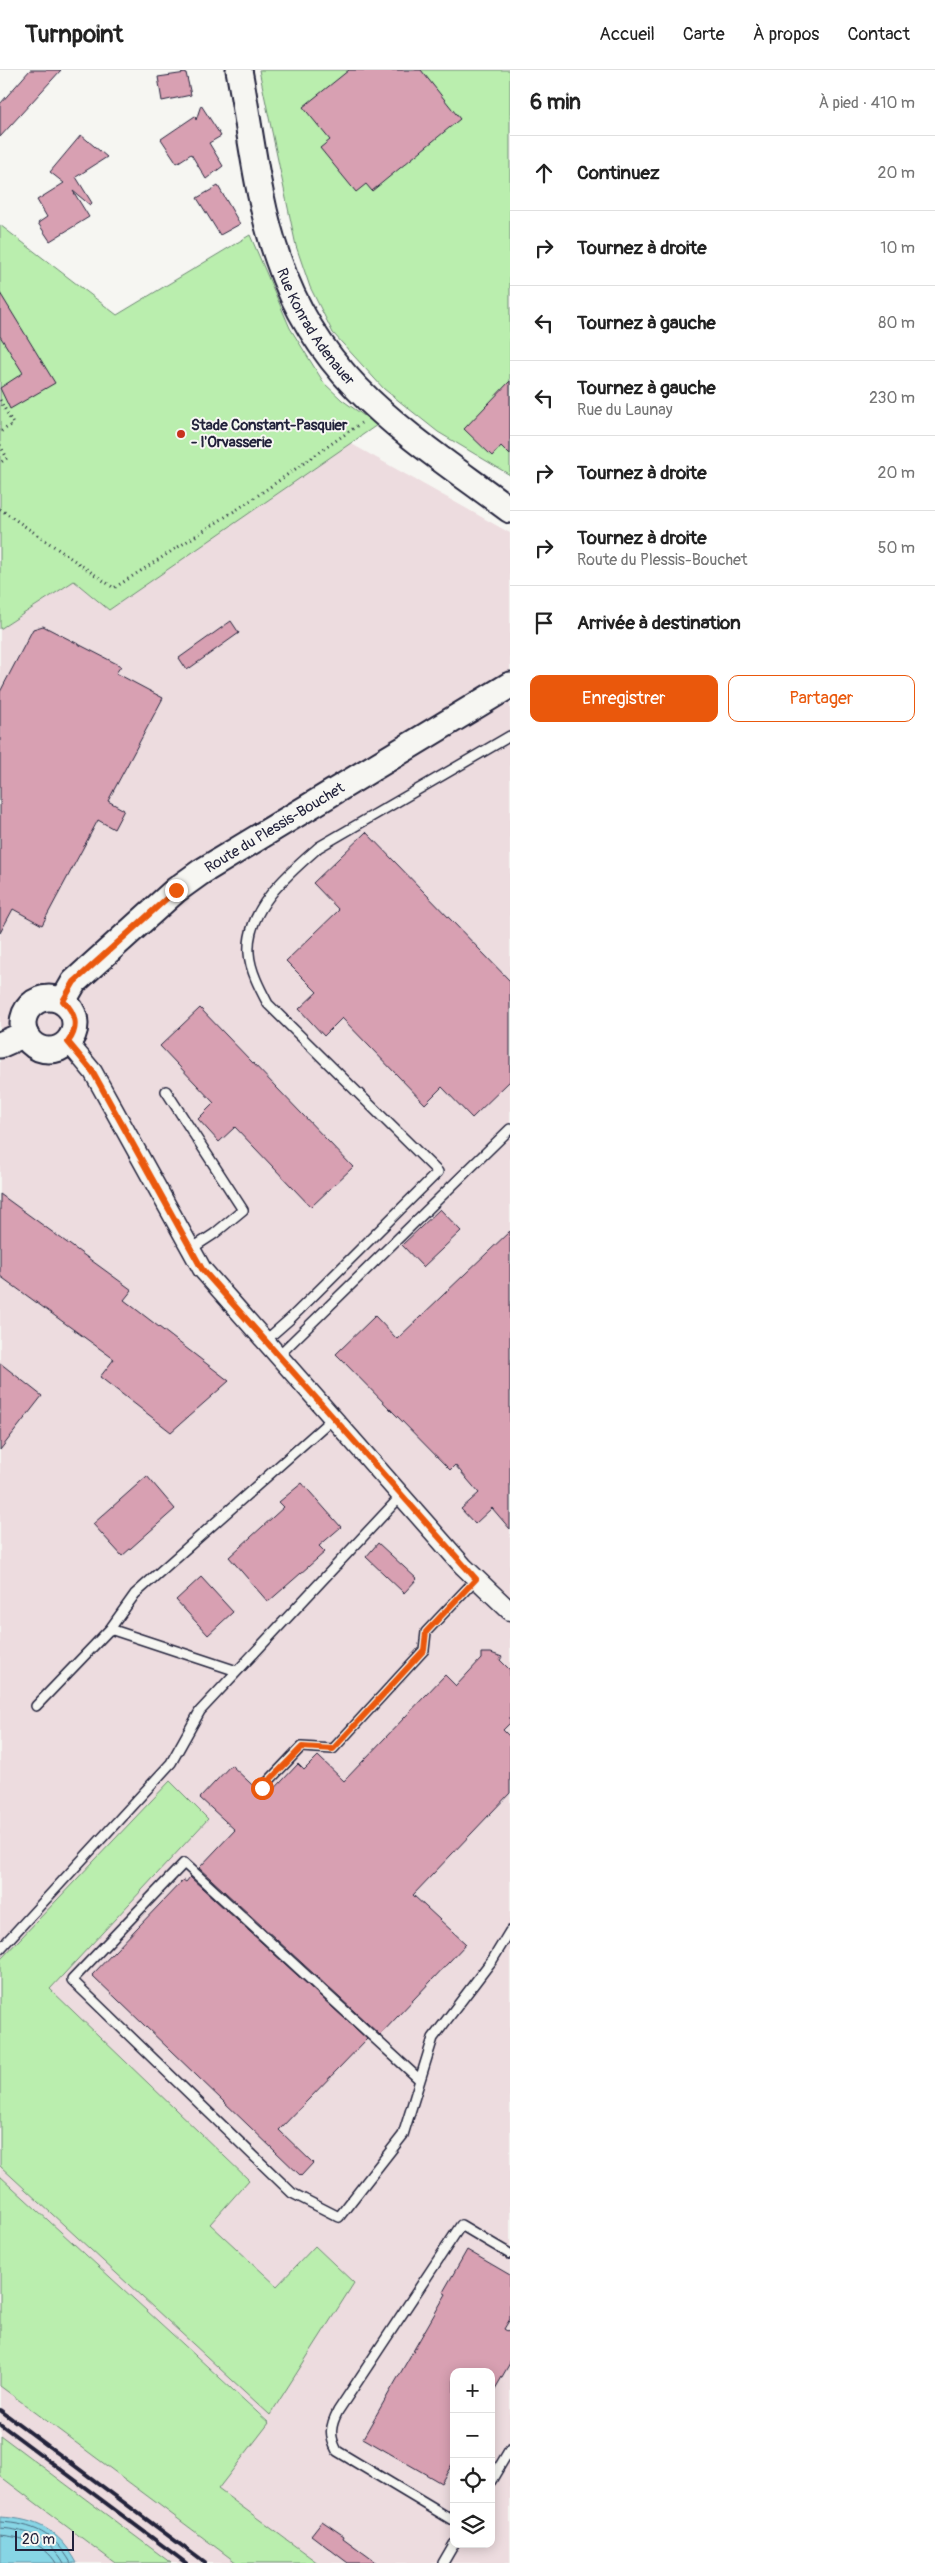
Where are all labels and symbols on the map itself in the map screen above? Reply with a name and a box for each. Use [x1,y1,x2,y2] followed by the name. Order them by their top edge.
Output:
[272,266,359,390] street label: Rue Konrad Adenauer
[191,416,348,452] place label: Stade Constant-Pasquier - l'Orvasserie
[175,428,187,440] marker: Stade Constant-Pasquier - l'Orvasserie
[201,778,349,877] street label: Route du Plessis-Bouchet
[165,879,188,902] route end
[251,1777,274,1800] route start
[15,2528,74,2551] scale bar

